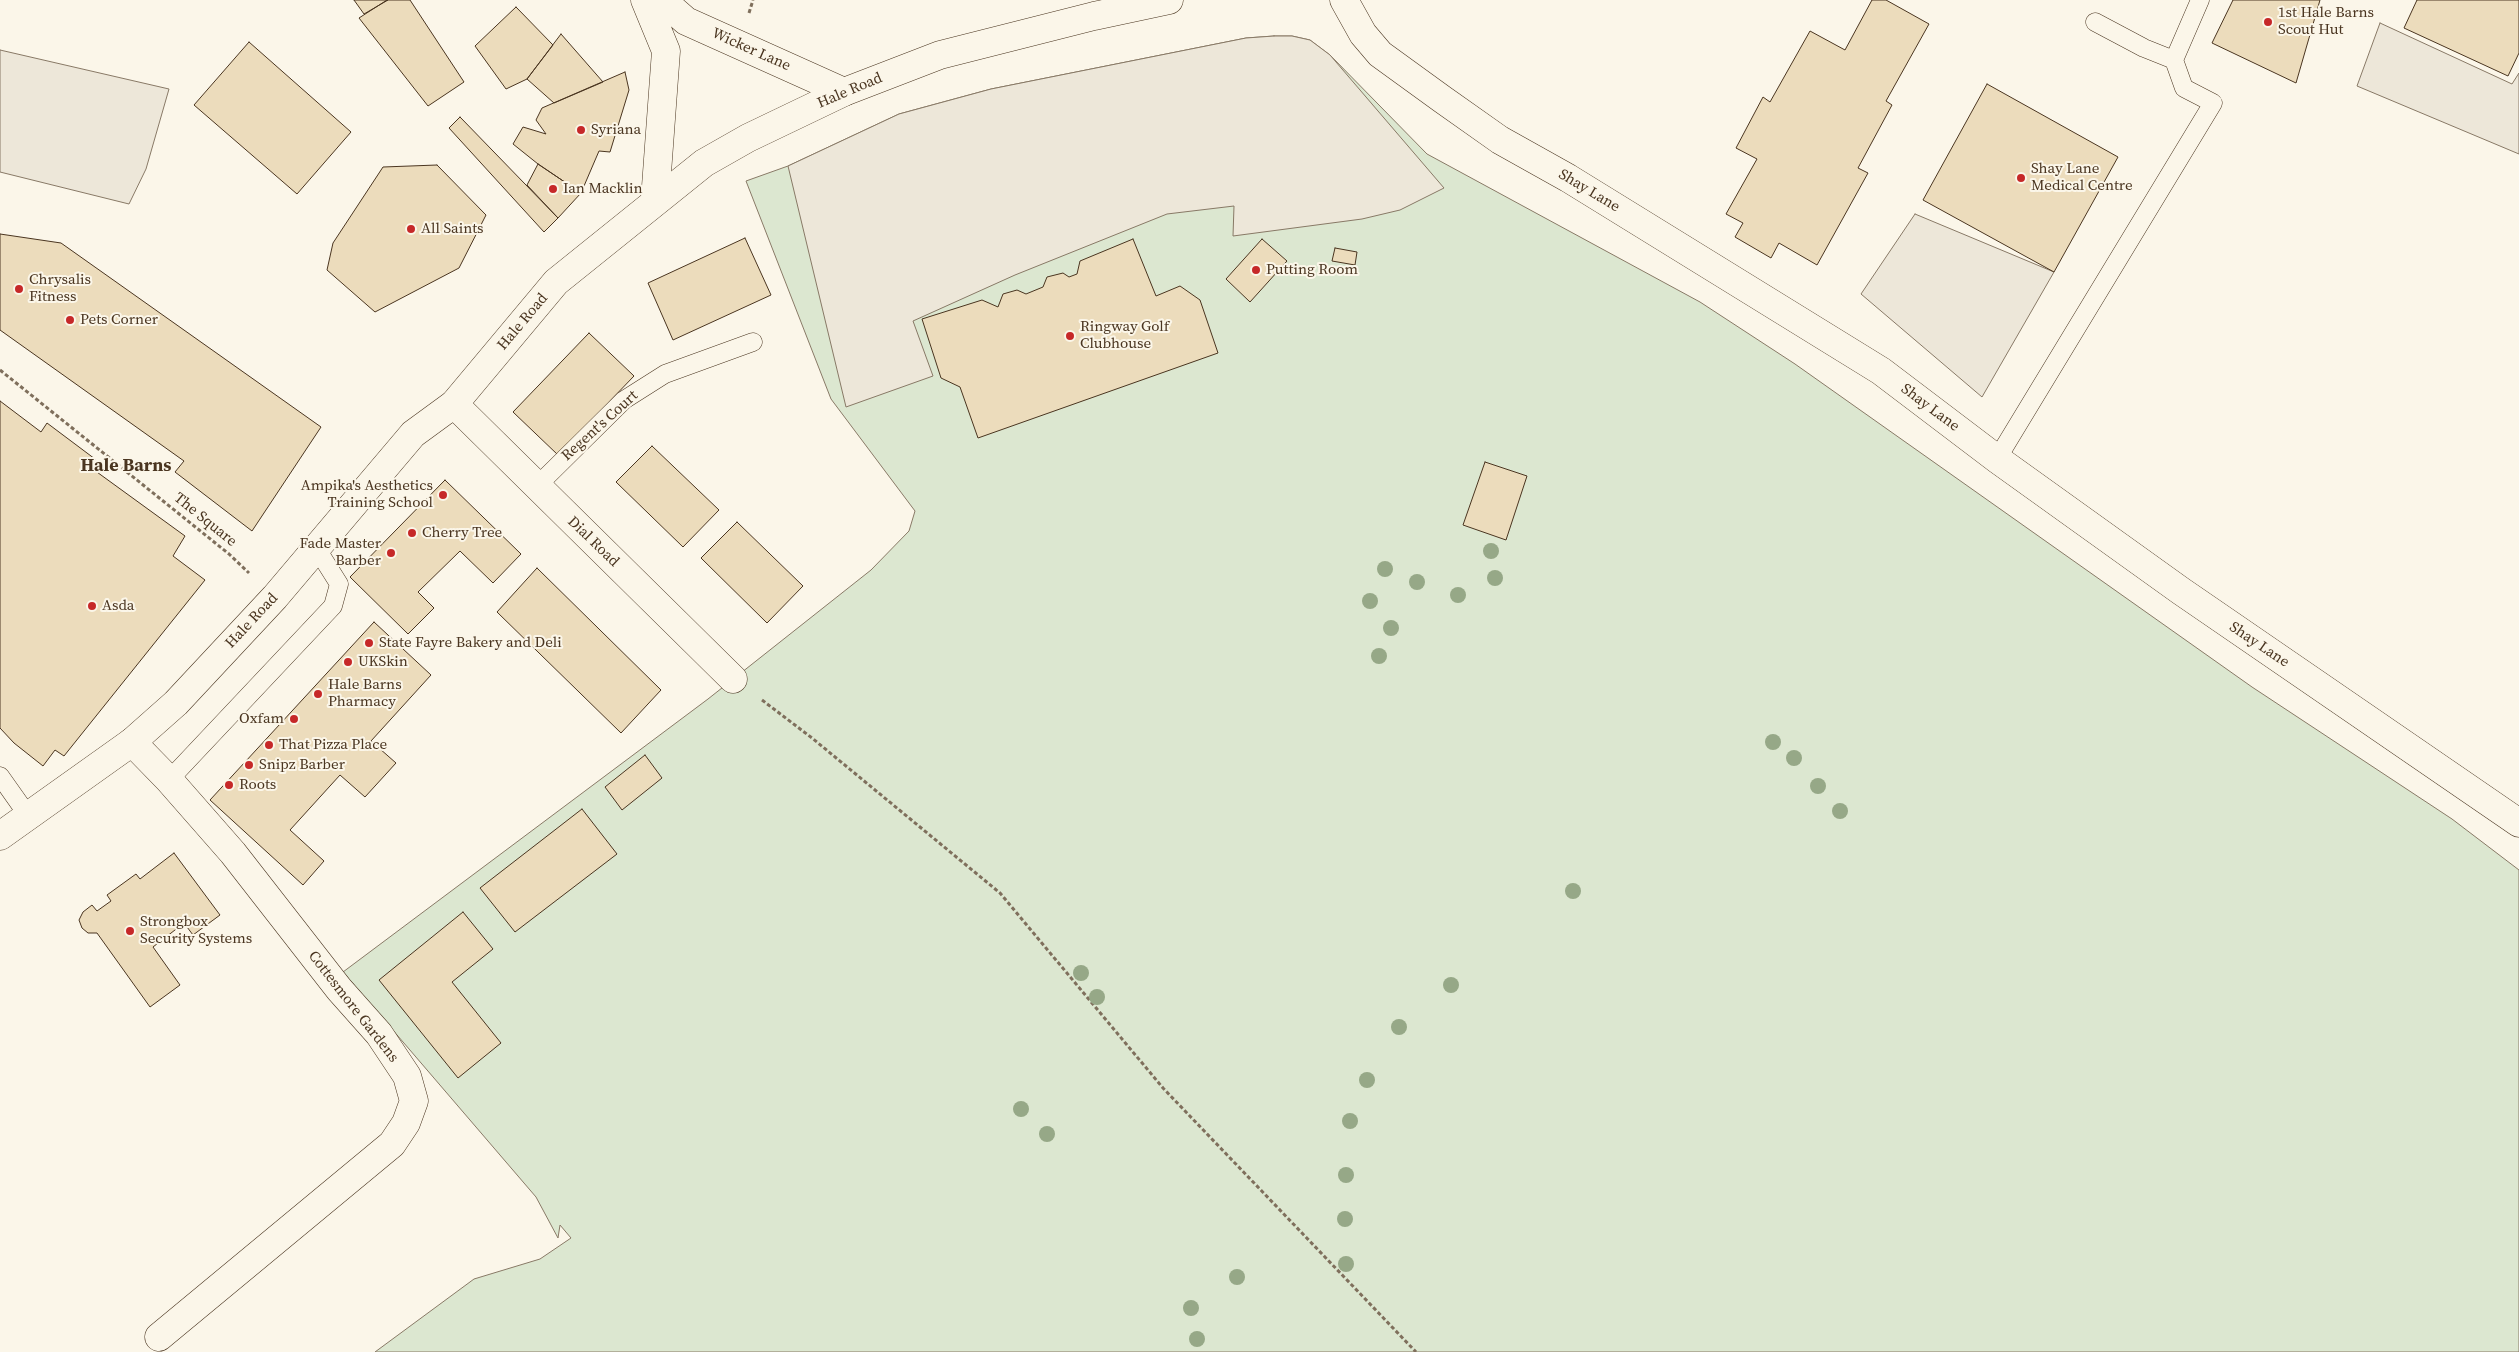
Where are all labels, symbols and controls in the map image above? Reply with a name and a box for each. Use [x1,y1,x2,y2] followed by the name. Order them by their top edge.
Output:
[2278,4,2374,39] place label: 1st Hale Barns Scout Hut
[2262,16,2274,28] marker: 1st Hale Barns Scout Hut
[709,25,793,75] street label: Wicker Lane
[815,69,885,113] street label: Hale Road
[591,121,641,139] place label: Syriana
[575,124,587,136] marker: Syriana
[2031,160,2133,195] place label: Shay Lane Medical Centre
[1555,166,1623,216] street label: Shay Lane
[2015,172,2027,184] marker: Shay Lane Medical Centre
[563,180,643,198] place label: Ian Macklin
[547,183,559,195] marker: Ian Macklin
[421,220,484,238] place label: All Saints
[405,223,417,235] marker: All Saints
[1266,261,1358,279] place label: Putting Room
[1250,264,1262,276] marker: Putting Room
[29,271,91,306] place label: Chrysalis Fitness
[13,283,25,295] marker: Chrysalis Fitness
[494,290,552,354] street label: Hale Road
[80,311,158,329] place label: Pets Corner
[64,314,76,326] marker: Pets Corner
[1080,318,1169,353] place label: Ringway Golf Clubhouse
[1064,330,1076,342] marker: Ringway Golf Clubhouse
[1897,380,1963,436] street label: Shay Lane
[558,387,642,465] street label: Regent's Court
[81,455,171,477] district label: Hale Barns
[301,477,433,512] place label: Ampika's Aesthetics Training School
[170,489,240,551] street label: The Square
[437,489,449,501] marker: Ampika's Aesthetics Training School
[563,513,623,571] street label: Dial Road
[422,524,502,542] place label: Cherry Tree
[406,527,418,539] marker: Cherry Tree
[299,535,381,570] place label: Fade Master Barber
[385,547,397,559] marker: Fade Master Barber
[222,590,282,652] street label: Hale Road
[102,597,134,615] place label: Asda
[86,600,98,612] marker: Asda
[2226,618,2292,672] street label: Shay Lane
[379,634,562,652] place label: State Fayre Bakery and Deli
[363,637,375,649] marker: State Fayre Bakery and Deli
[358,653,408,671] place label: UKSkin
[342,656,354,668] marker: UKSkin
[328,676,402,711] place label: Hale Barns Pharmacy
[312,688,324,700] marker: Hale Barns Pharmacy
[239,710,284,728] place label: Oxfam
[288,713,300,725] marker: Oxfam
[279,736,387,754] place label: That Pizza Place
[263,739,275,751] marker: That Pizza Place
[259,756,345,774] place label: Snipz Barber
[243,759,255,771] marker: Snipz Barber
[239,776,276,794] place label: Roots
[223,779,235,791] marker: Roots
[140,913,252,948] place label: Strongbox Security Systems
[124,925,136,937] marker: Strongbox Security Systems
[304,948,402,1066] street label: Cottesmore Gardens

